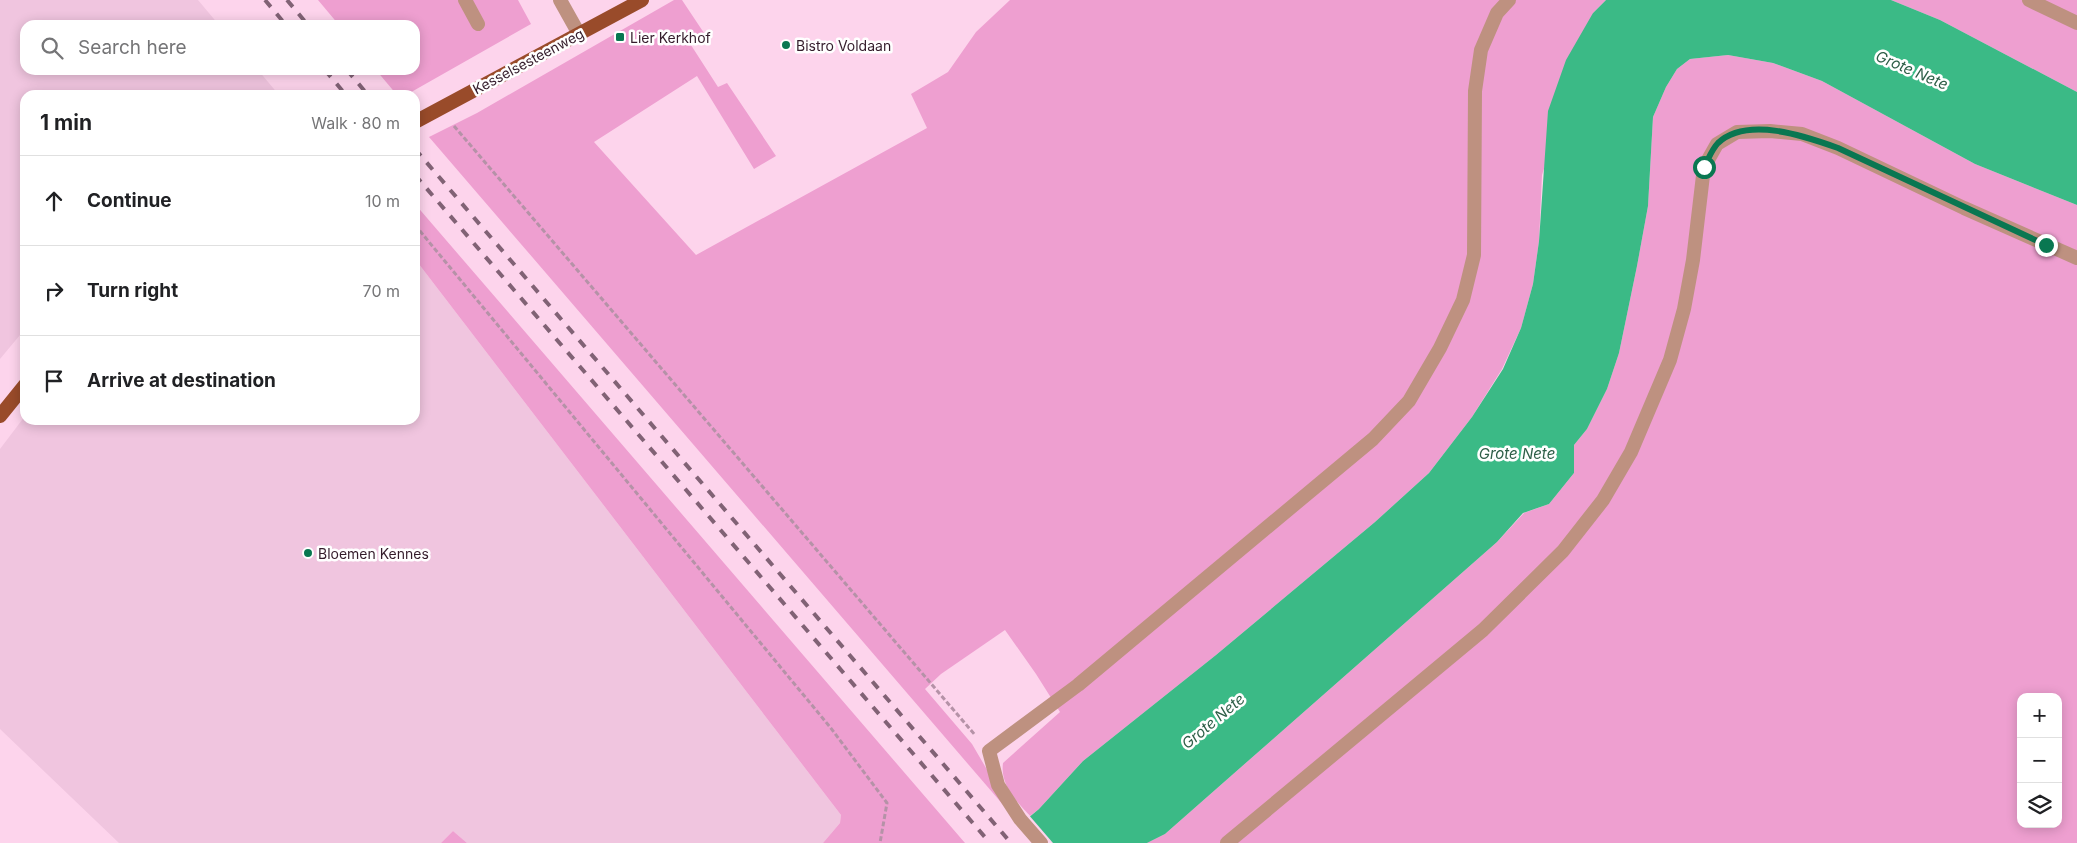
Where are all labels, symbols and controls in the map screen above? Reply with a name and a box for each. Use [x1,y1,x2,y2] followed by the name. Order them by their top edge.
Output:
[20,20,420,75] search box
[470,25,586,97] street label: Kesselsesteenweg
[630,29,711,46] place label: Lier Kerkhof
[614,31,626,43] marker: Lier Kerkhof
[38,34,66,62] icon: search
[78,36,187,59] text: Search here
[796,37,891,54] place label: Bistro Voldaan
[780,39,792,51] marker: Bistro Voldaan
[1873,46,1951,94] water label: Grote Nete
[40,110,92,135] text: 1 min
[311,113,400,133] text: Walk · 80 m
[1693,156,1716,179] route start
[40,187,68,215] icon: ahead
[87,189,172,212] text: Continue
[365,191,400,211] text: 10 m
[2035,234,2058,257] route end
[40,277,68,305] icon: right
[87,279,178,302] text: Turn right
[363,281,400,301] text: 70 m
[40,367,68,395] icon: arrive
[87,369,276,392] text: Arrive at destination
[1479,444,1555,463] water label: Grote Nete
[318,545,429,562] place label: Bloemen Kennes
[302,547,314,559] marker: Bloemen Kennes
[1178,689,1248,753] water label: Grote Nete
[2017,693,2062,828] map controls
[2017,693,2062,738] button: +
[2017,738,2062,783] button: −
[2017,783,2062,828] button: layers

